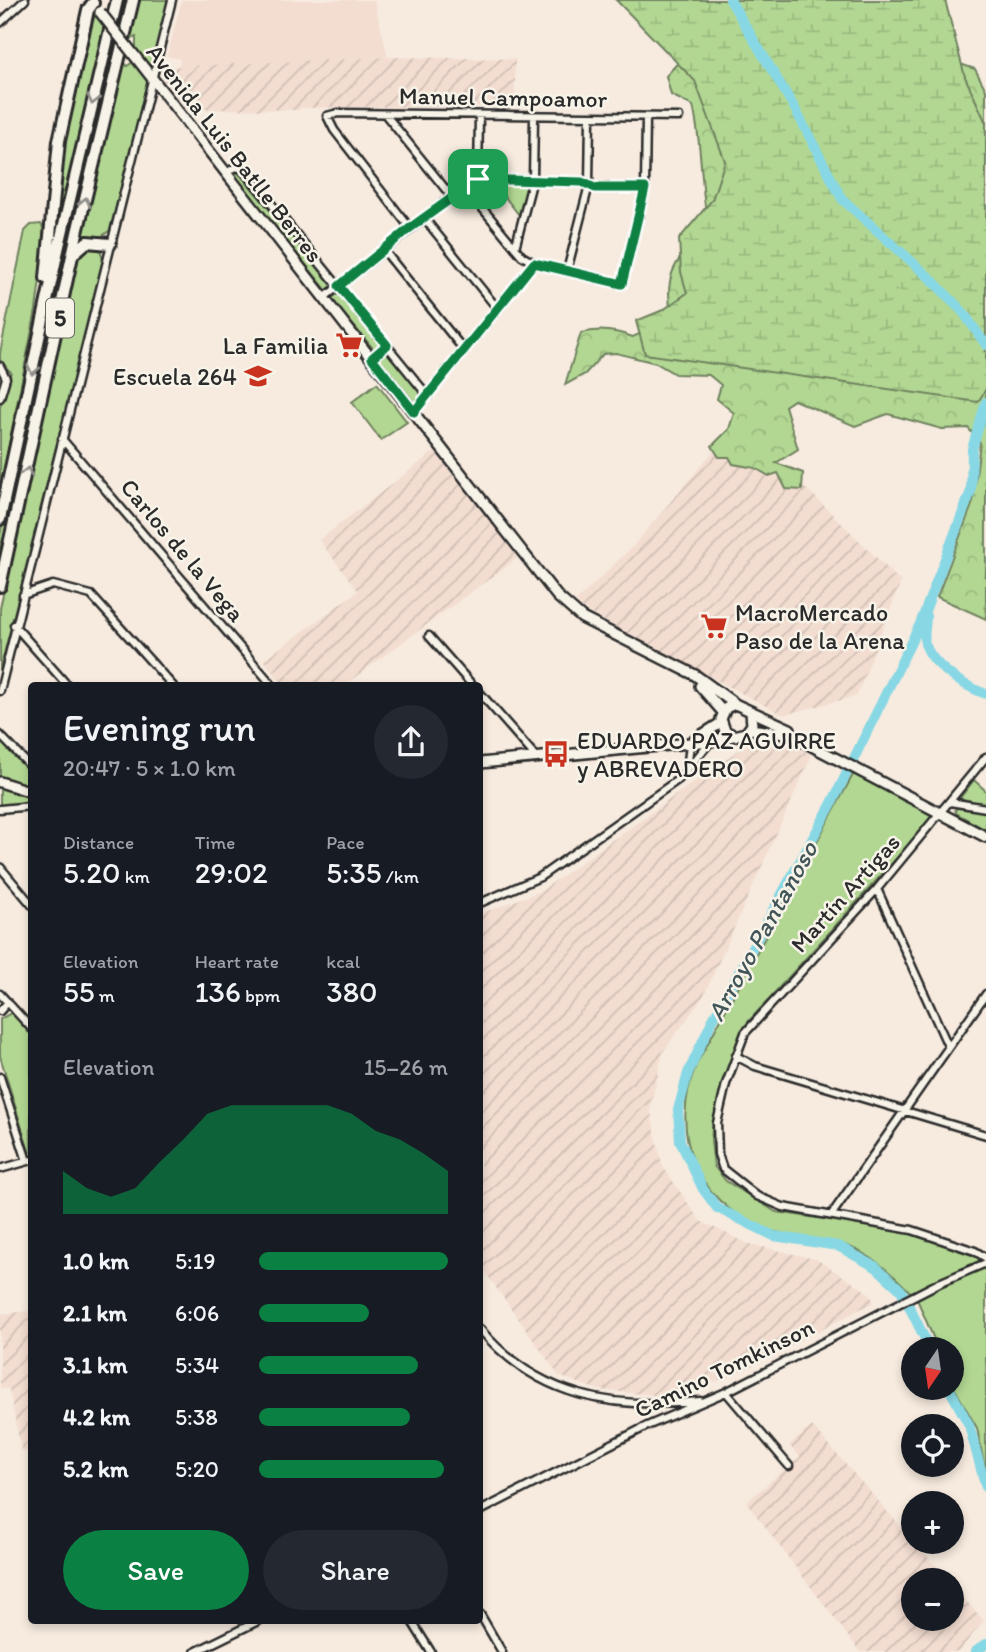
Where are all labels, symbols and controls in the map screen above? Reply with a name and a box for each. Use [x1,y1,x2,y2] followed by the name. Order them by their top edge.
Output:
[141,38,329,268] street label: Avenida Luis Batlle Berres
[399,81,608,113] street label: Manuel Campoamor
[87,94,101,106] one-way arrow
[448,149,508,209] pin
[459,160,497,198] icon: arrive
[77,196,91,208] one-way arrow
[46,298,74,338] road number: 5
[334,330,364,360] supermarket icon: La Familia
[223,331,328,360] place label: La Familia
[243,361,273,391] school or university icon: Escuela 264
[113,362,237,391] place label: Escuela 264
[26,364,41,376] one-way arrow
[19,466,33,478] one-way arrow
[115,473,252,628] street label: Carlos de la Vega
[735,598,905,655] place label: MacroMercado Paso de la Arena
[699,611,729,641] supermarket icon: MacroMercado Paso de la Arena
[63,705,256,751] text: Evening run
[374,705,448,779] button: share
[577,726,836,783] place label: EDUARDO PAZ AGUIRRE y ABREVADERO
[541,739,571,769] bus stop icon: EDUARDO PAZ AGUIRRE y ABREVADERO
[63,754,236,782] text: 20:47 · 5 × 1.0 km
[784,828,906,958] street label: Martín Artigas
[63,831,134,854] text: Distance
[195,831,235,854] text: Time
[326,831,364,854] text: Pace
[699,835,825,1026] water label: Arroyo Pantanoso
[63,854,120,891] text: 5.20
[195,854,268,891] text: 29:02
[326,854,382,891] text: 5:35
[120,865,150,888] text: km
[382,865,419,888] text: /km
[63,950,139,973] text: Elevation
[195,950,279,973] text: Heart rate
[326,950,360,973] text: kcal
[63,973,95,1010] text: 55
[195,973,241,1010] text: 136
[326,973,378,1010] text: 380
[95,984,115,1007] text: m
[241,984,280,1007] text: bpm
[63,1053,154,1081] text: Elevation
[364,1053,448,1081] text: 15–26 m
[63,1247,129,1275] text: 1.0 km
[175,1247,215,1275] text: 5:19
[63,1299,127,1327] text: 2.1 km
[175,1299,219,1327] text: 6:06
[629,1312,819,1424] street label: Camino Tomkinson
[901,1337,964,1400] north arrow
[901,1337,964,1631] map controls
[63,1351,127,1379] text: 3.1 km
[175,1351,219,1379] text: 5:34
[63,1403,130,1431] text: 4.2 km
[175,1403,218,1431] text: 5:38
[901,1414,964,1477] button: locate
[63,1455,128,1483] text: 5.2 km
[175,1455,219,1483] text: 5:20
[901,1491,964,1554] button: +
[63,1530,249,1610] button: Save
[263,1530,448,1610] button: Share
[901,1568,964,1631] button: −

